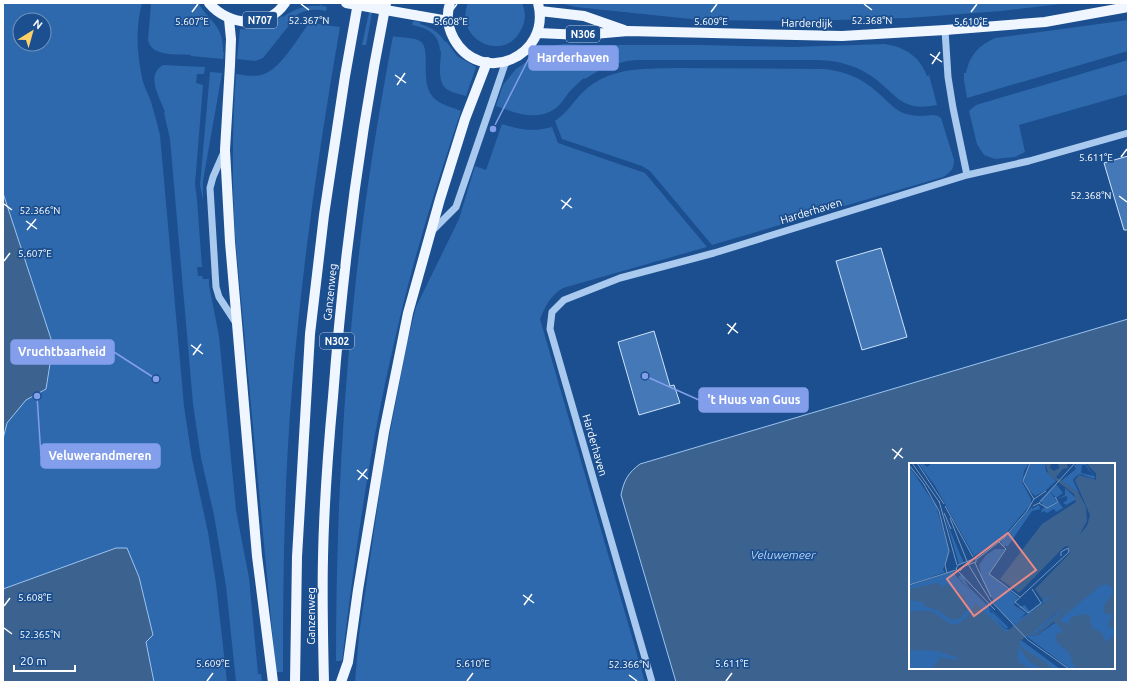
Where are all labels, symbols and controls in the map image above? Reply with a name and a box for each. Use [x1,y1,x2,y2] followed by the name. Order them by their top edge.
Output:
[12,12,52,52] north arrow
[243,12,277,28] road number: N707
[288,15,330,26] text: 52.367°N
[851,15,893,26] text: 52.368°N
[175,16,209,27] text: 5.607°E
[434,16,468,27] text: 5.608°E
[694,16,728,27] text: 5.609°E
[954,16,988,27] text: 5.610°E
[31,17,45,31] text: N
[781,17,833,29] street label: Harderdijk
[566,26,600,42] road number: N306
[529,46,618,70] callout: Harderhaven
[537,51,609,64] text: Harderhaven
[1079,152,1113,163] text: 5.611°E
[1070,190,1112,201] text: 52.368°N
[779,196,843,226] street label: Harderhaven
[19,205,61,216] text: 52.366°N
[18,248,52,259] text: 5.607°E
[321,263,339,321] street label: Ganzenweg
[320,333,354,349] road number: N302
[11,340,114,364] callout: Vruchtbaarheid
[18,345,106,358] text: Vruchtbaarheid
[699,388,808,412] callout: 't Huus van Guus
[708,393,801,406] text: 't Huus van Guus
[580,413,610,477] street label: Harderhaven
[41,444,160,468] callout: Veluwerandmeren
[48,449,152,462] text: Veluwerandmeren
[909,463,1115,669] inset map
[750,548,816,561] water label: Veluwemeer
[305,587,317,645] street label: Ganzenweg
[18,592,52,603] text: 5.608°E
[19,629,61,640] text: 52.365°N
[14,647,75,673] scale bar
[20,654,47,667] text: 20 m
[196,658,230,669] text: 5.609°E
[456,658,490,669] text: 5.610°E
[715,658,749,669] text: 5.611°E
[608,659,650,670] text: 52.366°N

